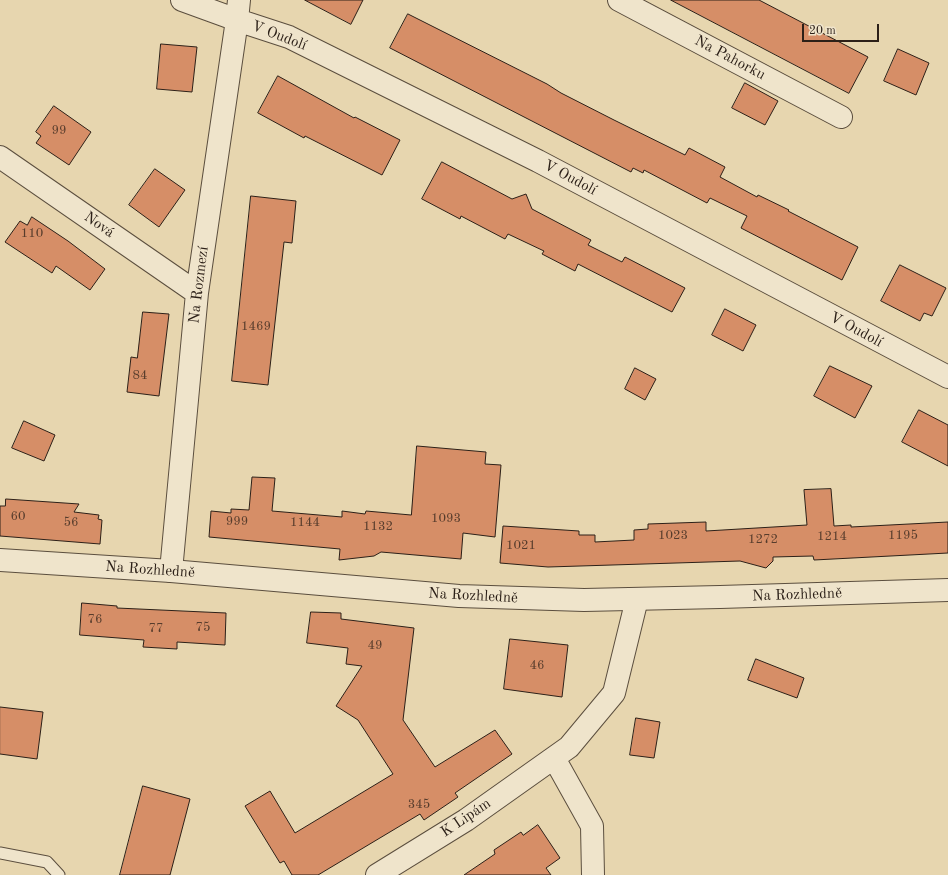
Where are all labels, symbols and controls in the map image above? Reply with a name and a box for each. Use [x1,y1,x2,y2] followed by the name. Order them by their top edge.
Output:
[804,16,881,42] scale bar
[249,17,309,55] street label: V Oudolí
[809,25,836,37] text: 20 m
[691,32,769,84] street label: Na Pahorku
[51,123,67,139] house number: 99
[540,157,600,199] street label: V Oudolí
[80,208,118,242] street label: Nová
[21,226,43,242] house number: 110
[185,245,213,325] street label: Na Rozmezí
[826,309,886,351] street label: V Oudolí
[241,319,271,335] house number: 1469
[132,368,148,384] house number: 84
[10,509,26,525] house number: 60
[431,511,461,527] house number: 1093
[226,514,248,530] house number: 999
[63,515,79,531] house number: 56
[290,515,320,531] house number: 1144
[363,519,393,535] house number: 1132
[658,528,688,544] house number: 1023
[888,528,918,544] house number: 1195
[817,529,847,545] house number: 1214
[748,532,778,548] house number: 1272
[506,538,536,554] house number: 1021
[105,558,195,582] street label: Na Rozhledně
[752,584,842,606] street label: Na Rozhledně
[428,585,518,607] street label: Na Rozhledně
[87,612,103,628] house number: 76
[195,620,211,636] house number: 75
[148,621,164,637] house number: 77
[367,638,383,654] house number: 49
[529,658,545,674] house number: 46
[437,795,495,841] street label: K Lipám
[408,797,430,813] house number: 345

